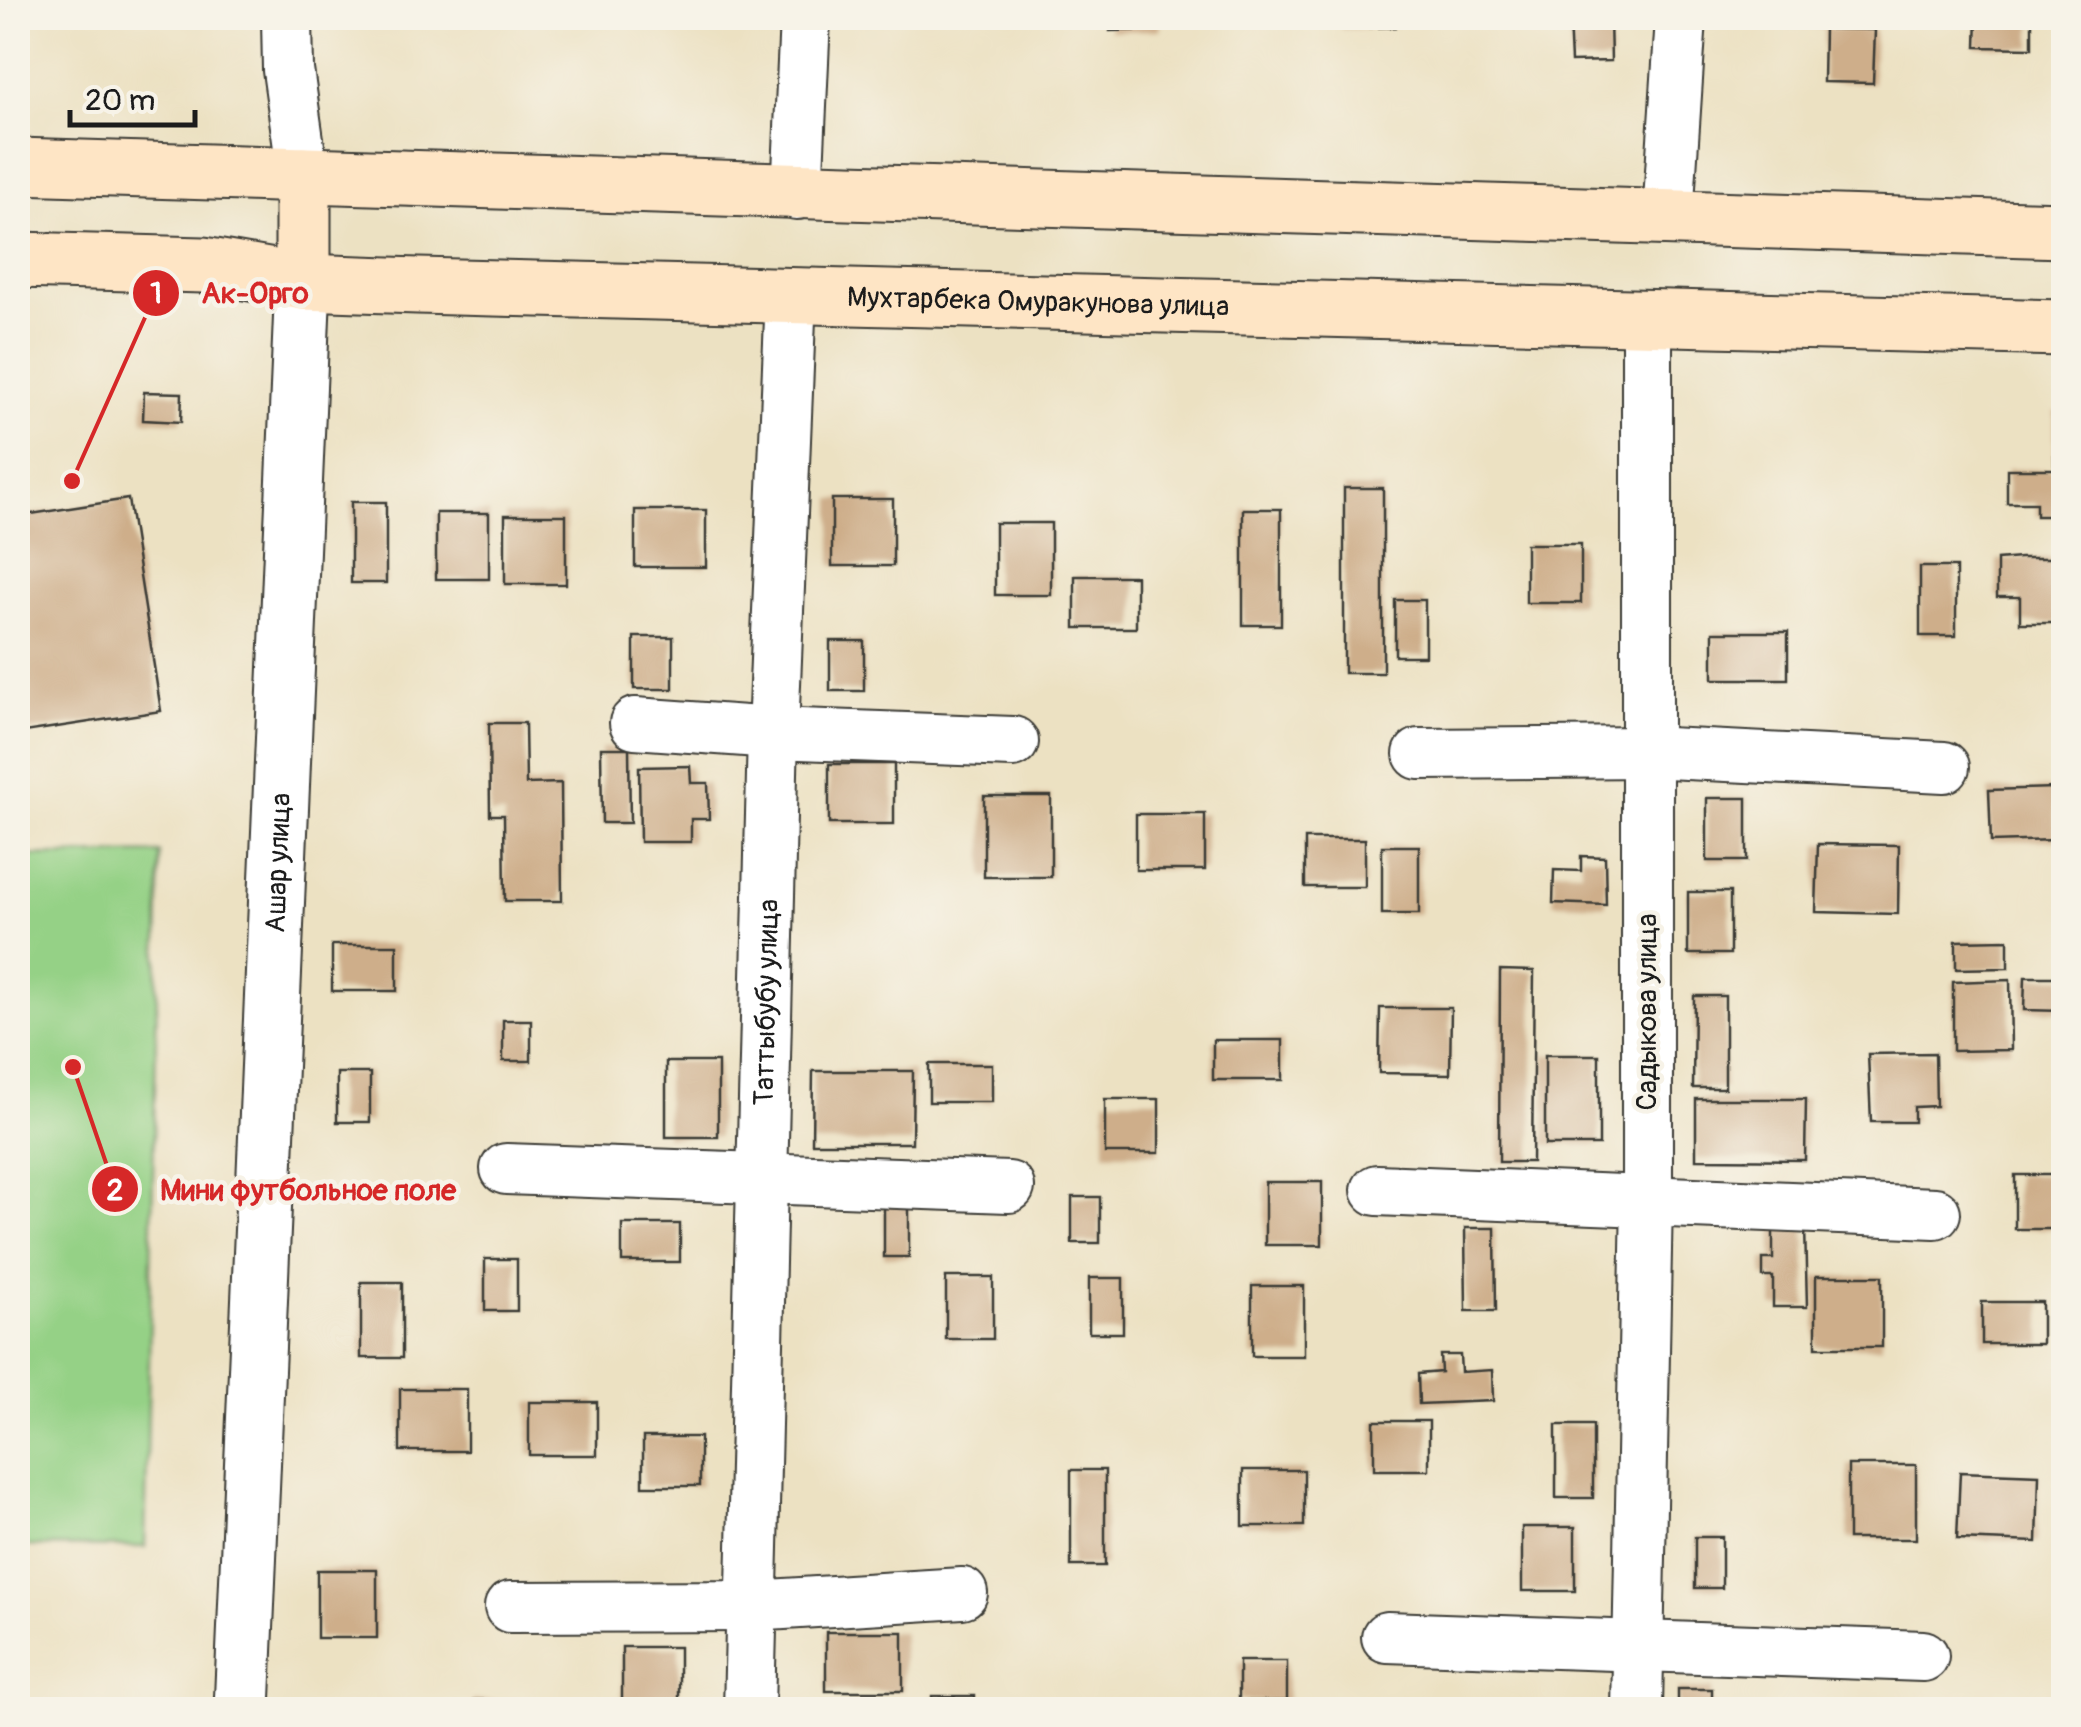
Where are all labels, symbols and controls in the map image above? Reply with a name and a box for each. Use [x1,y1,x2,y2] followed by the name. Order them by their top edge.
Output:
[70,65,195,127] scale bar
[85,82,155,119] text: 20 m
[131,263,329,323] callout: Ак-Орго
[150,275,162,312] text: 1
[201,275,309,312] text: Ак-Орго
[847,279,1230,324] street label: Мухтарбека Омуракунова улица
[258,792,299,934] street label: Ашар улица
[746,899,786,1106] street label: Таттыбубу улица
[1630,913,1665,1111] street label: Садыкова улица
[90,1159,476,1219] callout: Мини футбольное поле
[107,1172,123,1209] text: 2
[160,1172,457,1209] text: Мини футбольное поле

